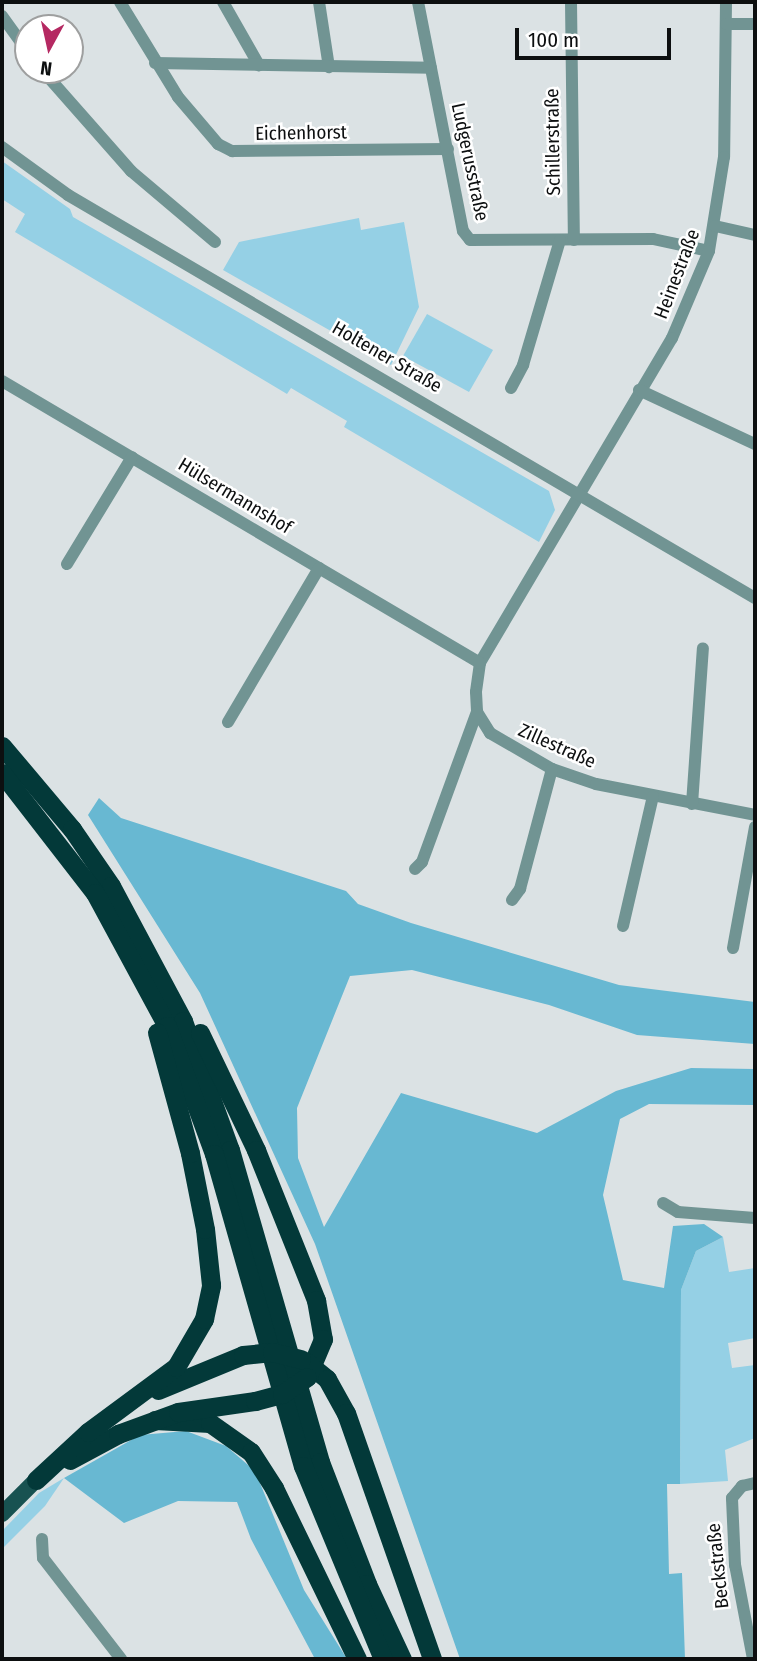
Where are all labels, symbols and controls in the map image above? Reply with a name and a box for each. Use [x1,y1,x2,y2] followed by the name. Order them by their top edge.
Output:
[14,14,84,84] north arrow
[519,14,675,58] scale bar
[528,27,579,53] text: 100 m
[39,56,54,80] text: N
[541,88,565,196] street label: Schillerstraße
[446,101,494,223] street label: Ludgerusstraße
[255,121,347,145] street label: Eichenhorst
[649,226,705,322] street label: Heinestraße
[328,316,446,398] street label: Holtener Straße
[174,453,296,539] street label: Hülsermannshof
[515,719,599,773] street label: Zillestraße
[702,1522,734,1610] street label: Beckstraße

